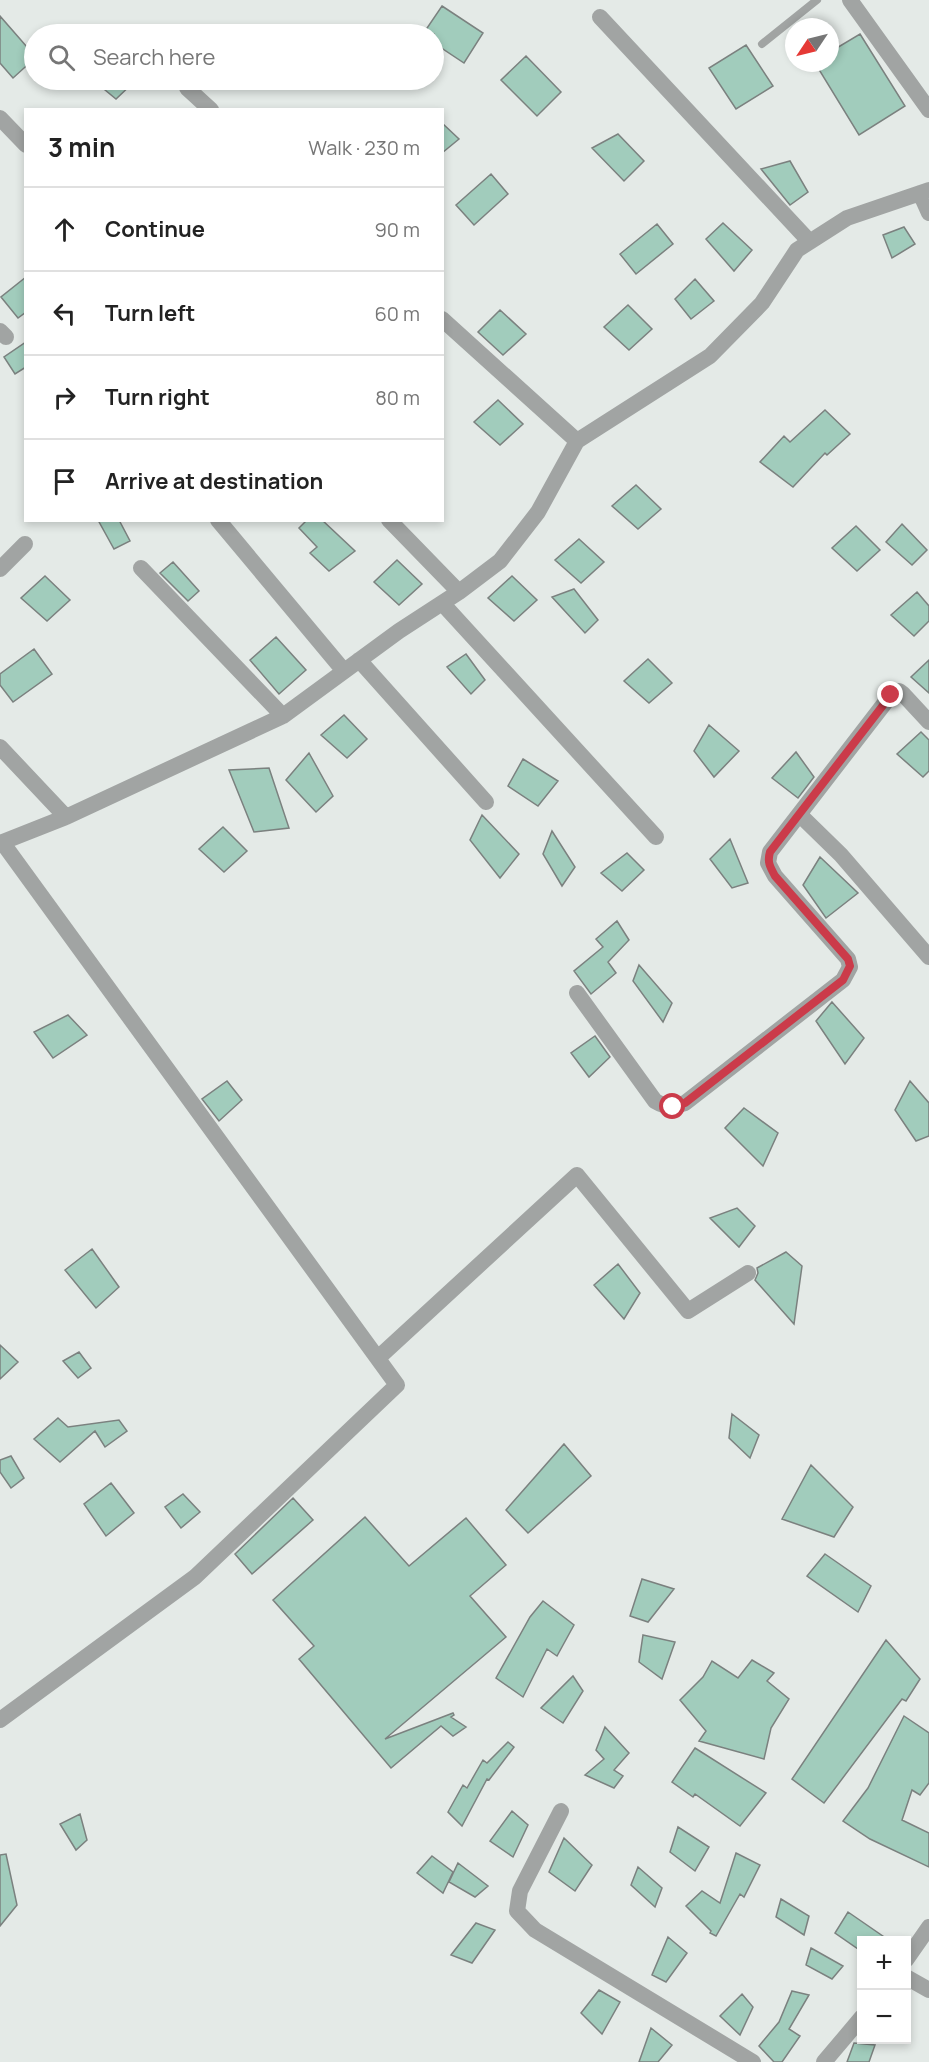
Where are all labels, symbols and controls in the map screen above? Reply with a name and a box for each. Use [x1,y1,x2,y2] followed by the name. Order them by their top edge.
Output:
[785,18,839,72] north arrow
[24,24,444,90] search box
[45,41,78,74] icon: search
[93,42,215,72] text: Search here
[48,129,115,165] text: 3 min
[308,134,420,161] text: Walk · 230 m
[48,213,81,246] icon: ahead
[105,214,205,244] text: Continue
[374,216,420,243] text: 90 m
[48,297,81,330] icon: left
[105,298,195,328] text: Turn left
[374,300,420,327] text: 60 m
[48,381,81,414] icon: right
[105,382,210,412] text: Turn right
[375,384,420,411] text: 80 m
[48,465,81,498] icon: arrive
[105,466,323,496] text: Arrive at destination
[877,681,903,707] route end
[659,1093,685,1119] route start
[857,1936,911,2044] map controls
[857,1936,911,1990] button: +
[857,1990,911,2044] button: −

